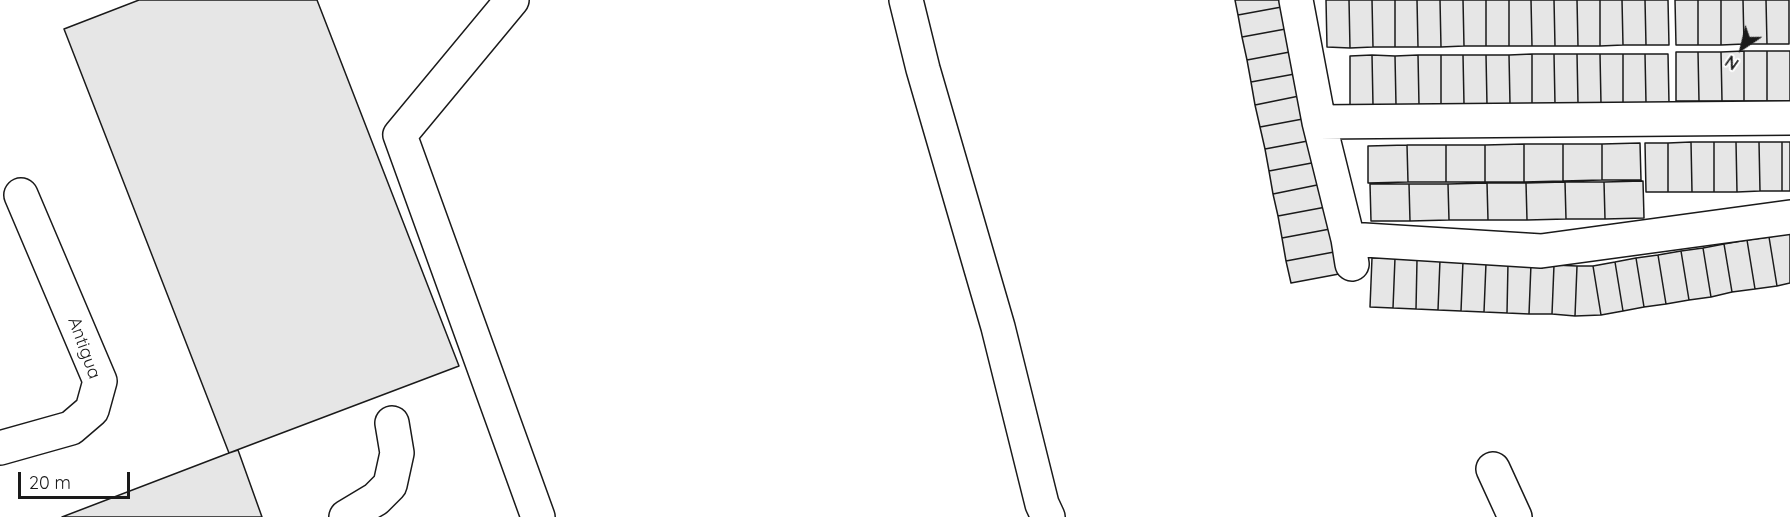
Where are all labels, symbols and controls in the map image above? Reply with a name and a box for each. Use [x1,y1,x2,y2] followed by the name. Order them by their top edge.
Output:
[1712,18,1772,78] north arrow
[1721,51,1742,74] text: N
[63,314,105,382] street label: Antigua
[21,460,134,498] scale bar
[29,471,71,494] text: 20 m

